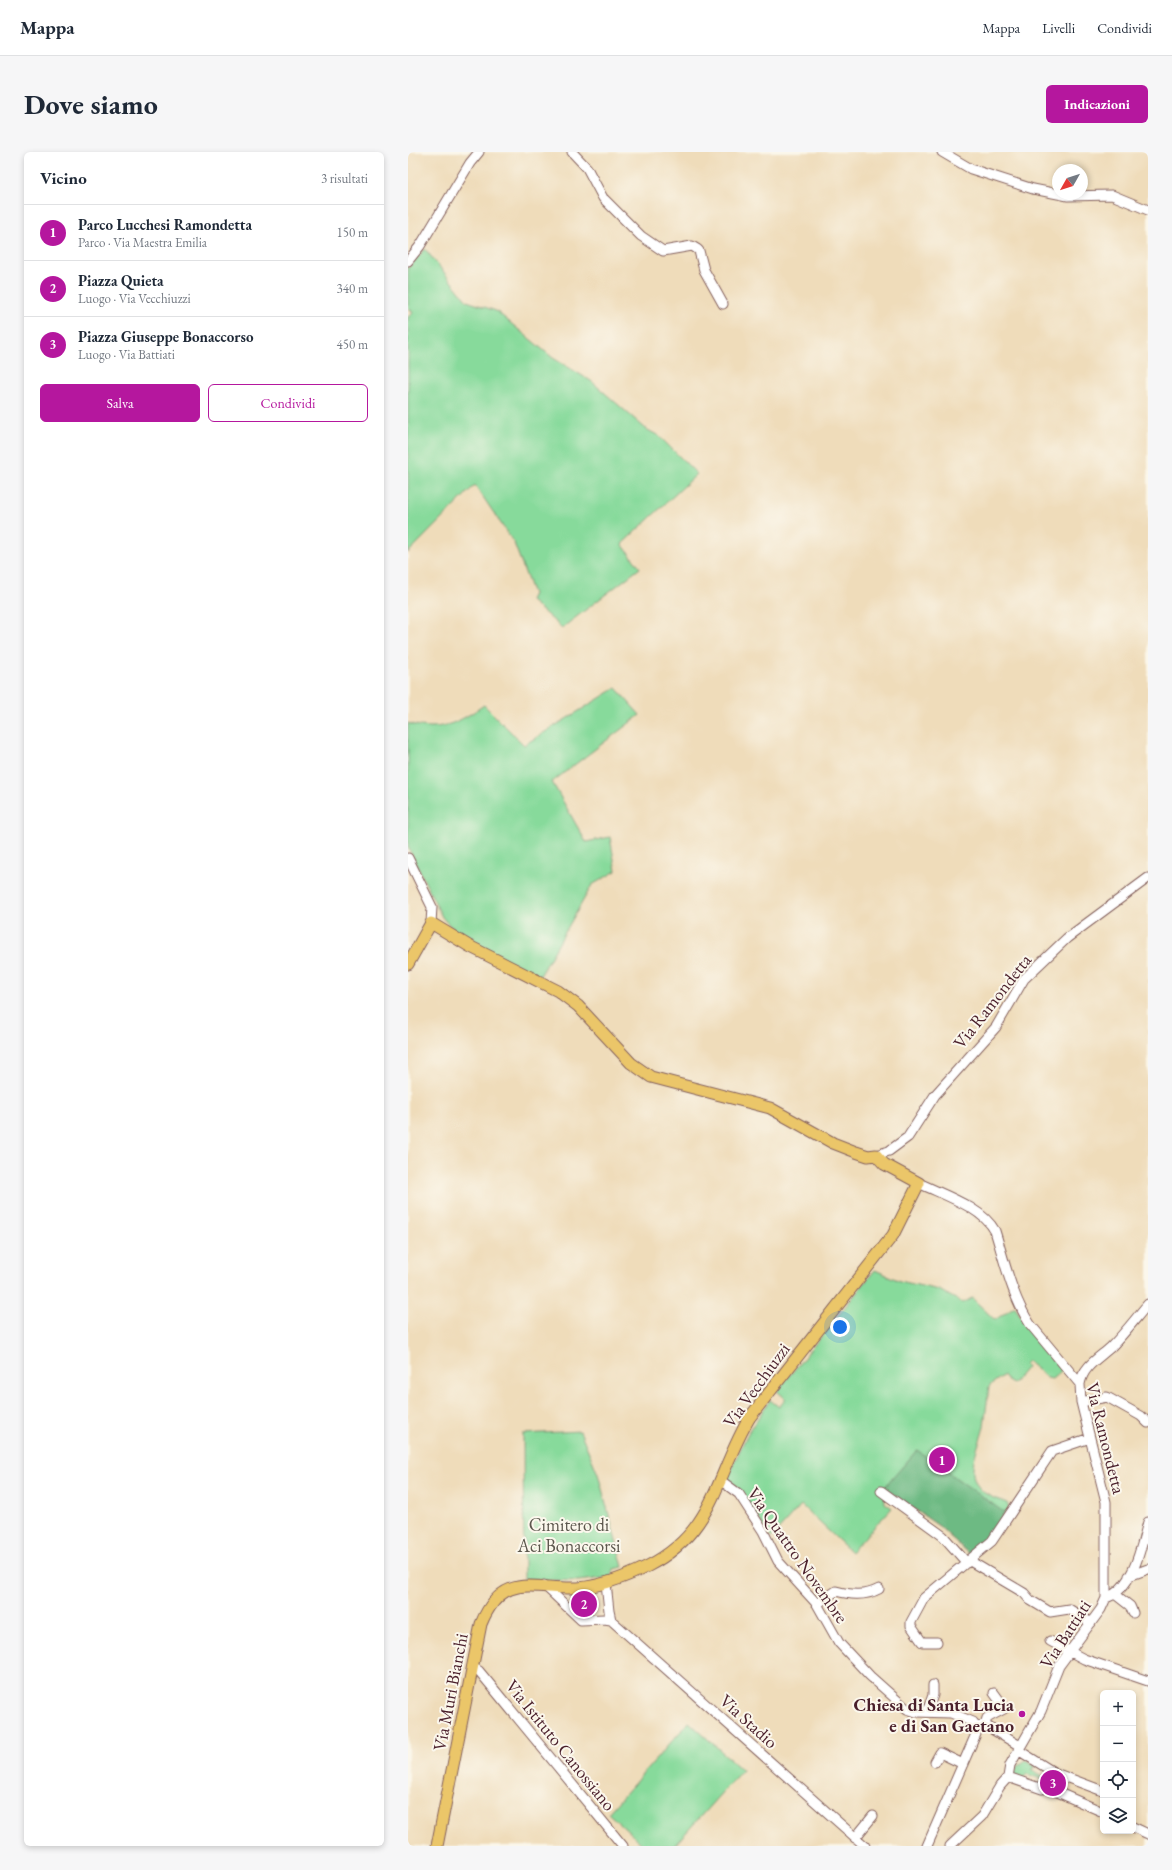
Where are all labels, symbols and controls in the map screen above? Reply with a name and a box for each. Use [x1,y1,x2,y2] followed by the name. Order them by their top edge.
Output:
[20,15,75,40] text: Mappa
[982,19,1020,37] text: Mappa
[1042,19,1075,37] text: Livelli
[1097,19,1152,37] text: Condividi
[1046,85,1148,123] button: Indicazioni
[24,86,158,122] text: Dove siamo
[1052,164,1088,200] north arrow
[40,167,87,189] text: Vicino
[321,170,368,187] text: 3 risultati
[78,215,252,234] text: Parco Lucchesi Ramondetta
[50,224,56,241] text: 1
[337,224,368,241] text: 150 m
[78,234,207,251] text: Parco · Via Maestra Emilia
[78,271,164,290] text: Piazza Quieta
[50,280,56,297] text: 2
[337,280,368,297] text: 340 m
[78,290,191,307] text: Luogo · Via Vecchiuzzi
[78,327,253,346] text: Piazza Giuseppe Bonaccorso
[50,336,56,353] text: 3
[337,336,368,353] text: 450 m
[78,346,175,363] text: Luogo · Via Battiati
[40,384,200,422] button: Salva
[208,384,368,422] button: Condividi
[948,948,1037,1053] street label: Via Ramondetta
[830,1317,850,1337] your location
[717,1338,795,1432] street label: Via Vecchiuzzi
[1081,1380,1131,1497] street label: Via Ramondetta
[929,1445,955,1475] pin: 1
[742,1483,854,1627] street label: Via Quattro Novembre
[516,1513,621,1557] park label: Cimitero di Aci Bonaccorsi
[571,1589,597,1619] pin: 2
[1034,1595,1096,1673] street label: Via Battiati
[427,1631,473,1753] street label: Via Muri Bianchi
[501,1675,621,1815] street label: Via Istituto Canossiano
[715,1689,783,1753] street label: Via Stadio
[1100,1690,1136,1834] map controls
[1100,1690,1136,1726] button: +
[854,1693,1014,1737] place label: Chiesa di Santa Lucia e di San Gaetano
[1017,1709,1027,1719] marker: Chiesa di Santa Lucia e di San Gaetano
[1100,1726,1136,1762] button: −
[1100,1762,1136,1798] button: locate
[1040,1768,1066,1798] pin: 3
[1100,1798,1136,1834] button: layers

